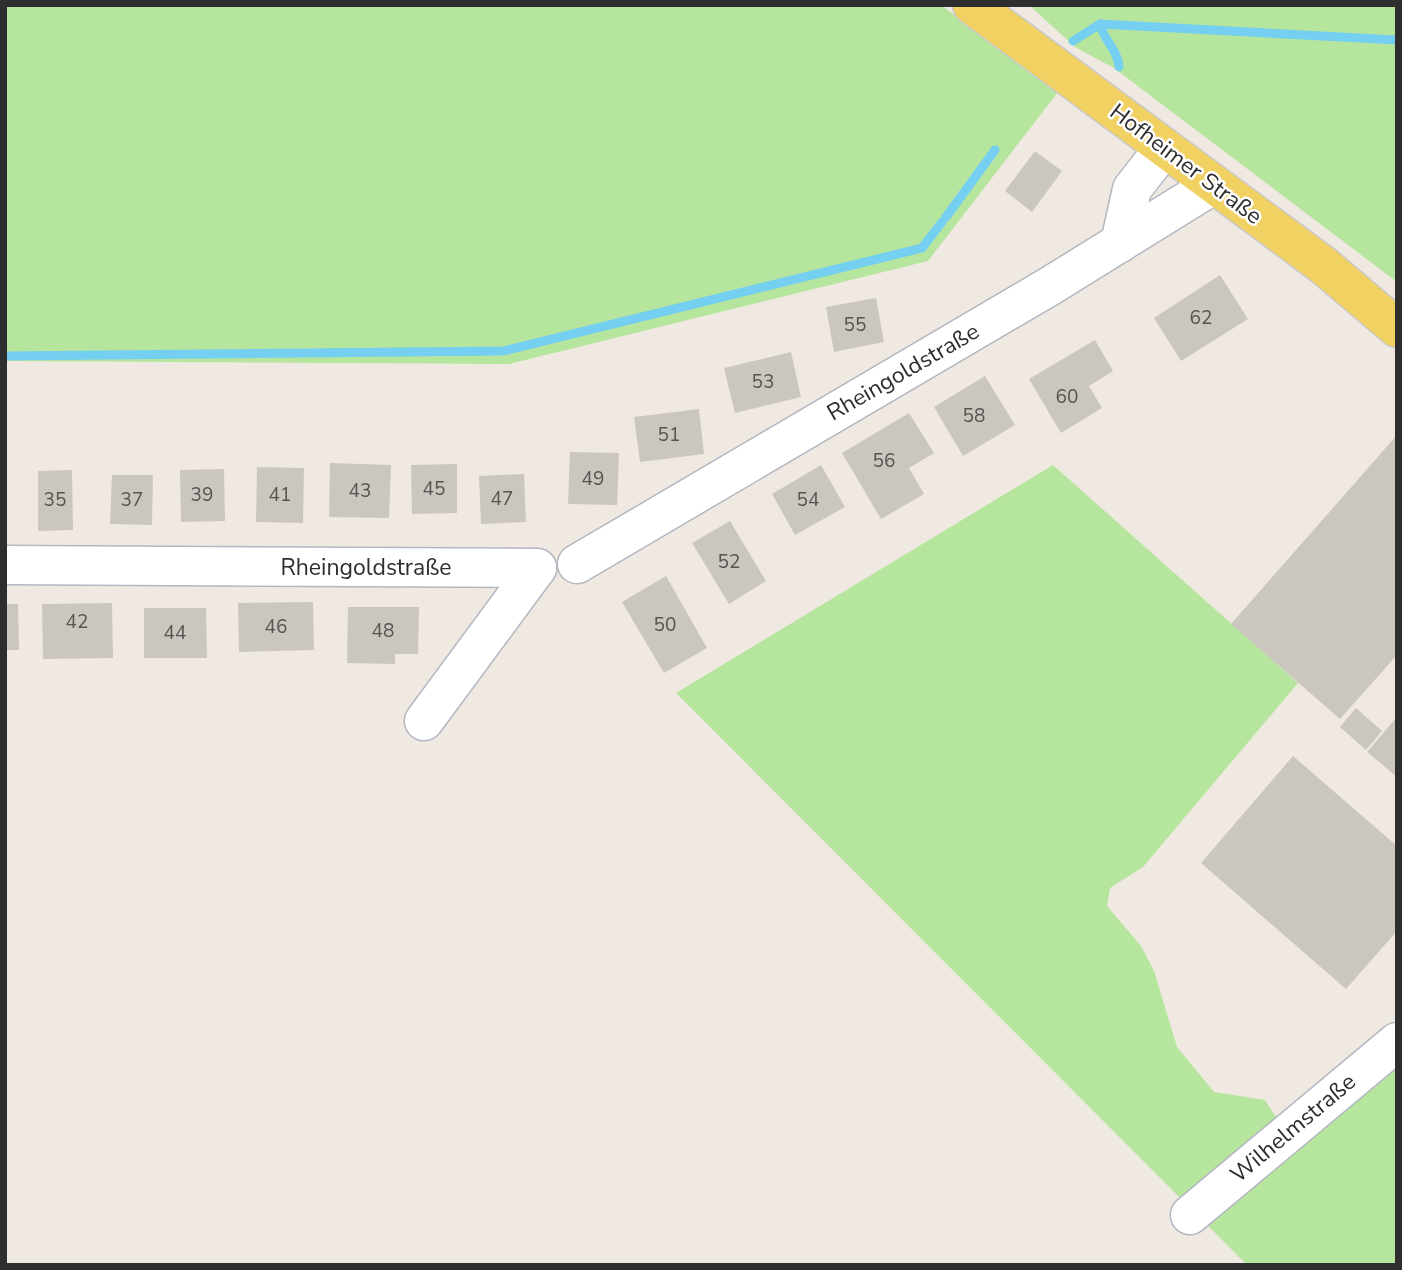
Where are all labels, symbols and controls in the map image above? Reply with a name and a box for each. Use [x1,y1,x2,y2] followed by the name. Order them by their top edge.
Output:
[1103,96,1269,232] street label: Hofheimer Straße
[1190,305,1212,331] house number: 62
[844,312,866,338] house number: 55
[821,316,985,428] street label: Rheingoldstraße
[752,369,774,395] house number: 53
[1056,384,1078,410] house number: 60
[963,403,985,429] house number: 58
[658,422,680,448] house number: 51
[873,448,895,474] house number: 56
[582,466,604,492] house number: 49
[423,476,445,502] house number: 45
[349,478,371,504] house number: 43
[191,482,213,508] house number: 39
[269,482,291,508] house number: 41
[491,486,513,512] house number: 47
[44,487,66,513] house number: 35
[121,487,143,513] house number: 37
[797,487,819,513] house number: 54
[718,549,740,575] house number: 52
[280,552,452,583] street label: Rheingoldstraße
[66,609,88,635] house number: 42
[654,612,676,638] house number: 50
[265,614,287,640] house number: 46
[372,618,394,644] house number: 48
[164,620,186,646] house number: 44
[1224,1066,1362,1190] street label: Wilhelmstraße

